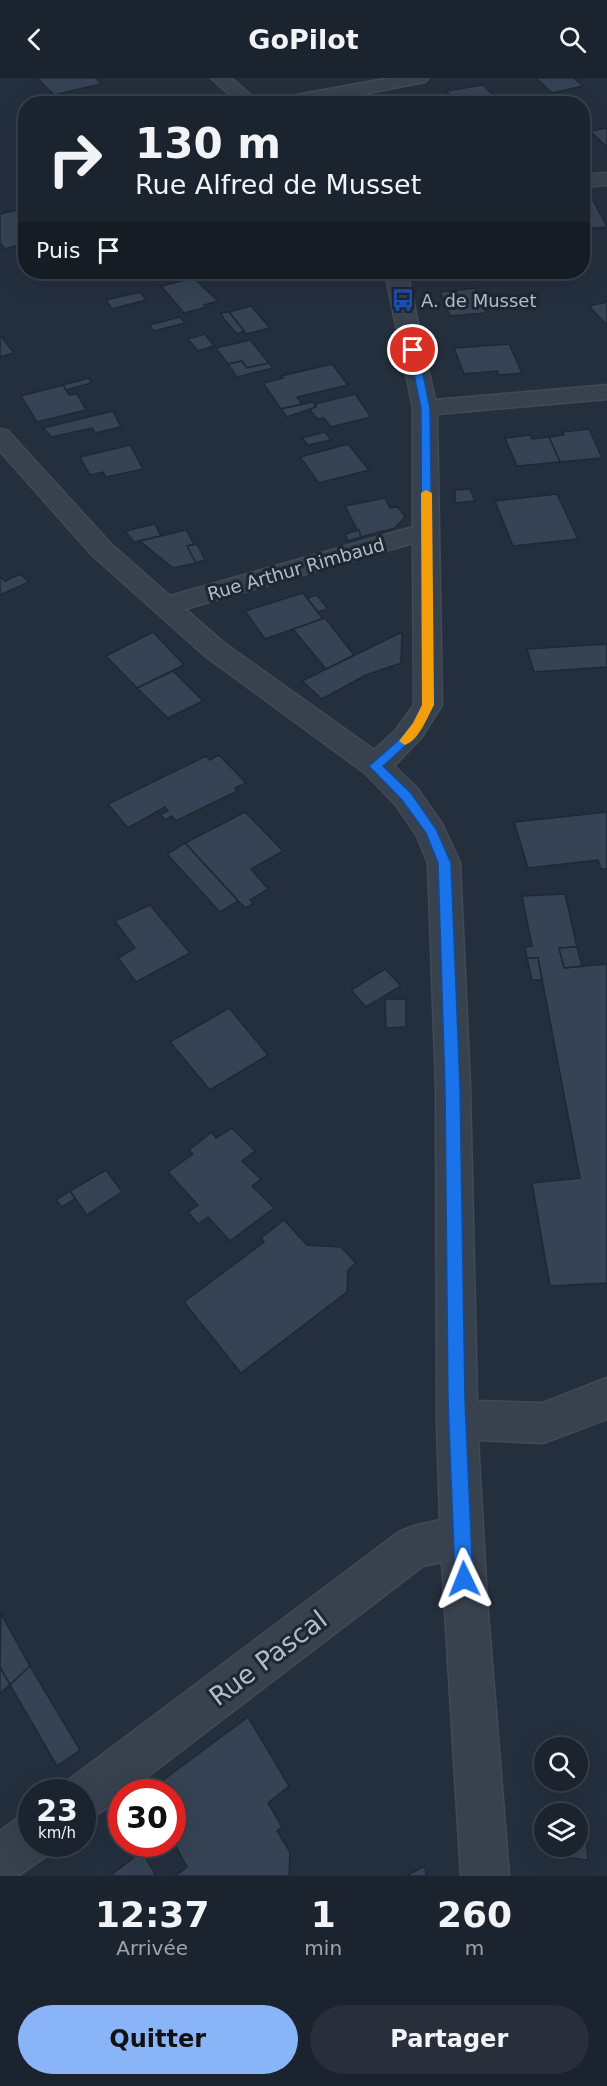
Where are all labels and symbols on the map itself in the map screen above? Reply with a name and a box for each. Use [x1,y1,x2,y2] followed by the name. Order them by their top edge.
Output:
[390,287,416,313] bus stop icon: A. de Musset
[421,290,537,311] place label: A. de Musset
[387,324,438,375] pin
[205,534,387,604] street label: Rue Arthur Rimbaud
[432,1547,496,1611] position arrow
[203,1604,333,1712] street label: Rue Pascal
[108,1779,186,1857] speed limit sign: 30

